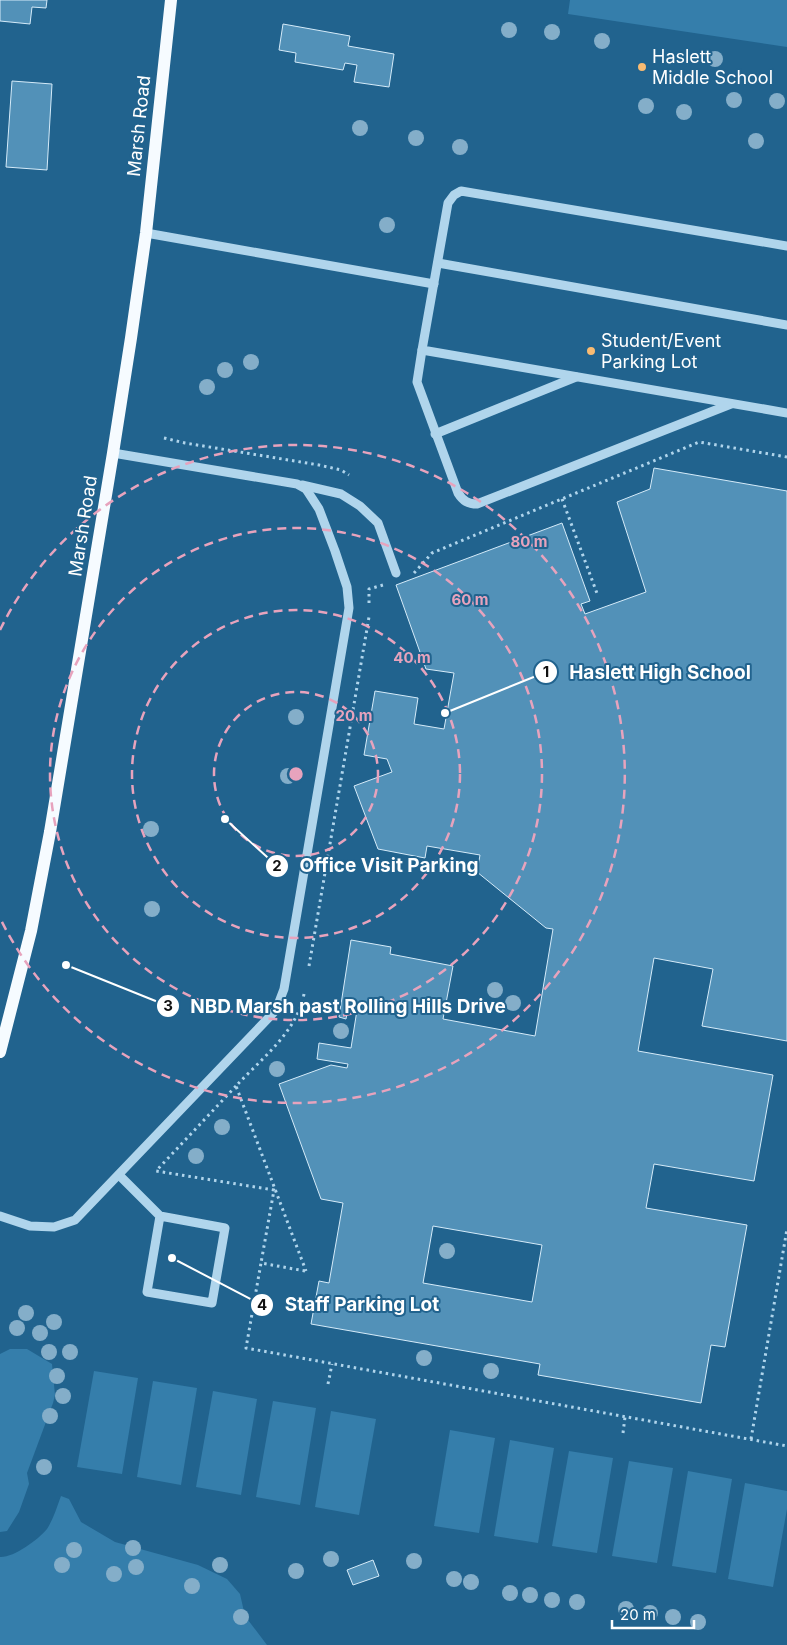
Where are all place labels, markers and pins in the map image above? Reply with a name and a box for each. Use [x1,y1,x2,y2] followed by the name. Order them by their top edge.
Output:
[652,46,773,88] place label: Haslett Middle School
[636,61,648,73] marker: Haslett Middle School
[601,330,721,372] place label: Student/Event Parking Lot
[585,345,597,357] marker: Student/Event Parking Lot
[534,655,760,689] callout: Haslett High School
[287,765,305,783] centre of rings
[265,849,489,883] callout: Office Visit Parking
[155,989,516,1023] callout: NBD Marsh past Rolling Hills Drive
[249,1288,449,1322] callout: Staff Parking Lot

